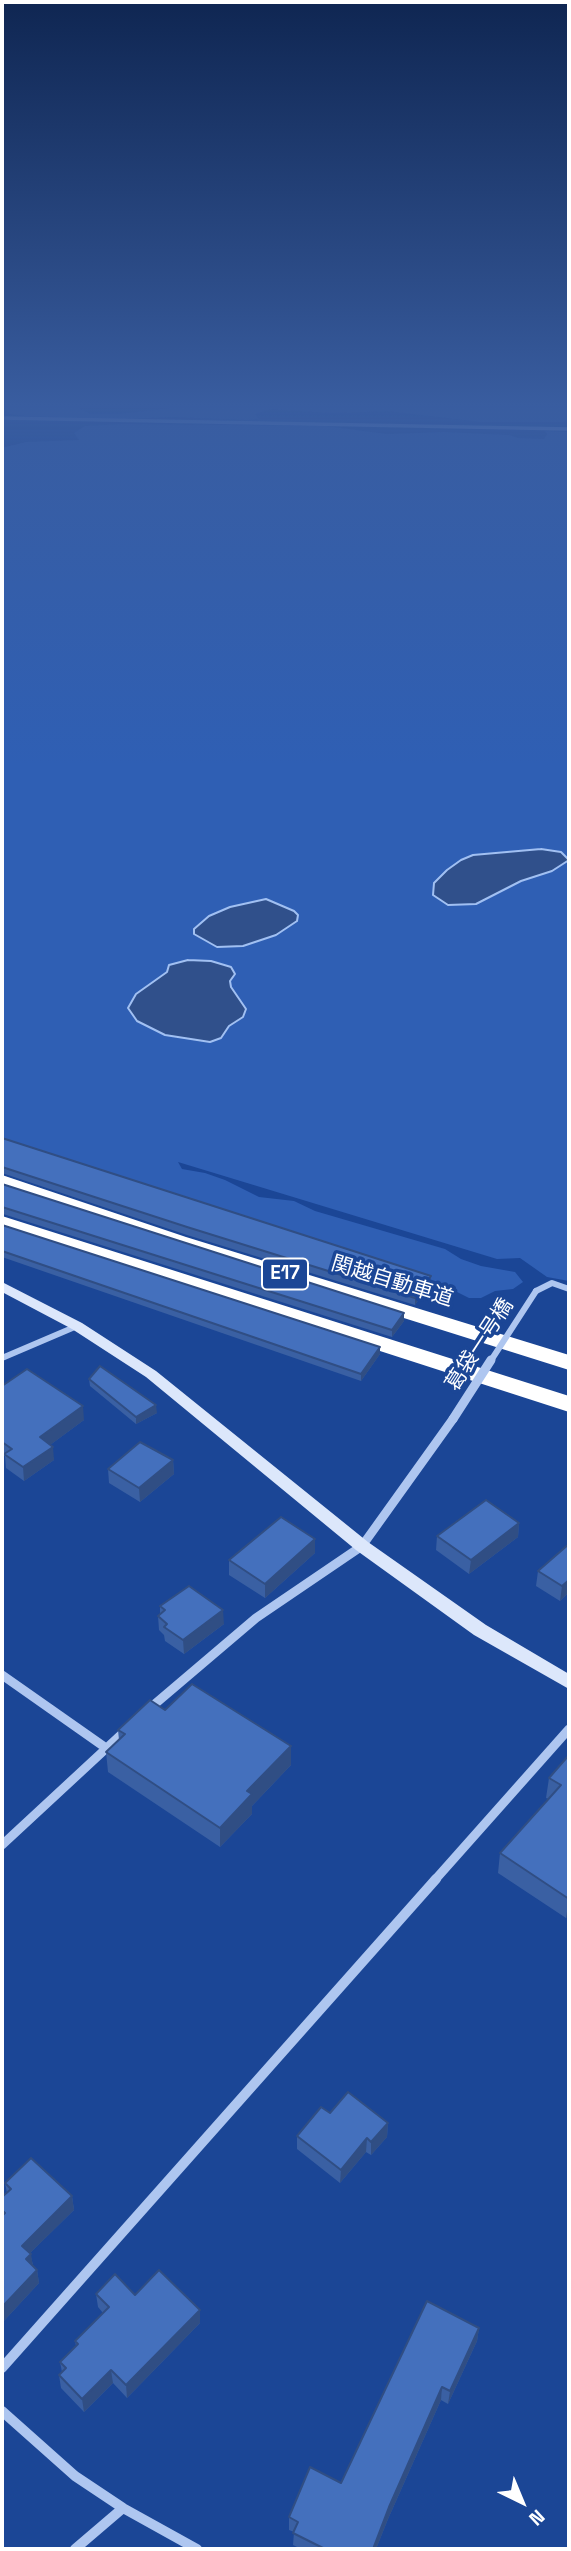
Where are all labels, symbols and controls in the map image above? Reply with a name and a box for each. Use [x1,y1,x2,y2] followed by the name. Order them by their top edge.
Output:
[328,1252,456,1312] street label: 関越自動車道
[262,1258,308,1290] road number: E17
[441,1294,519,1396] street label: 葛袋一号橋
[487,2467,557,2537] north arrow
[523,2504,550,2531] text: N

